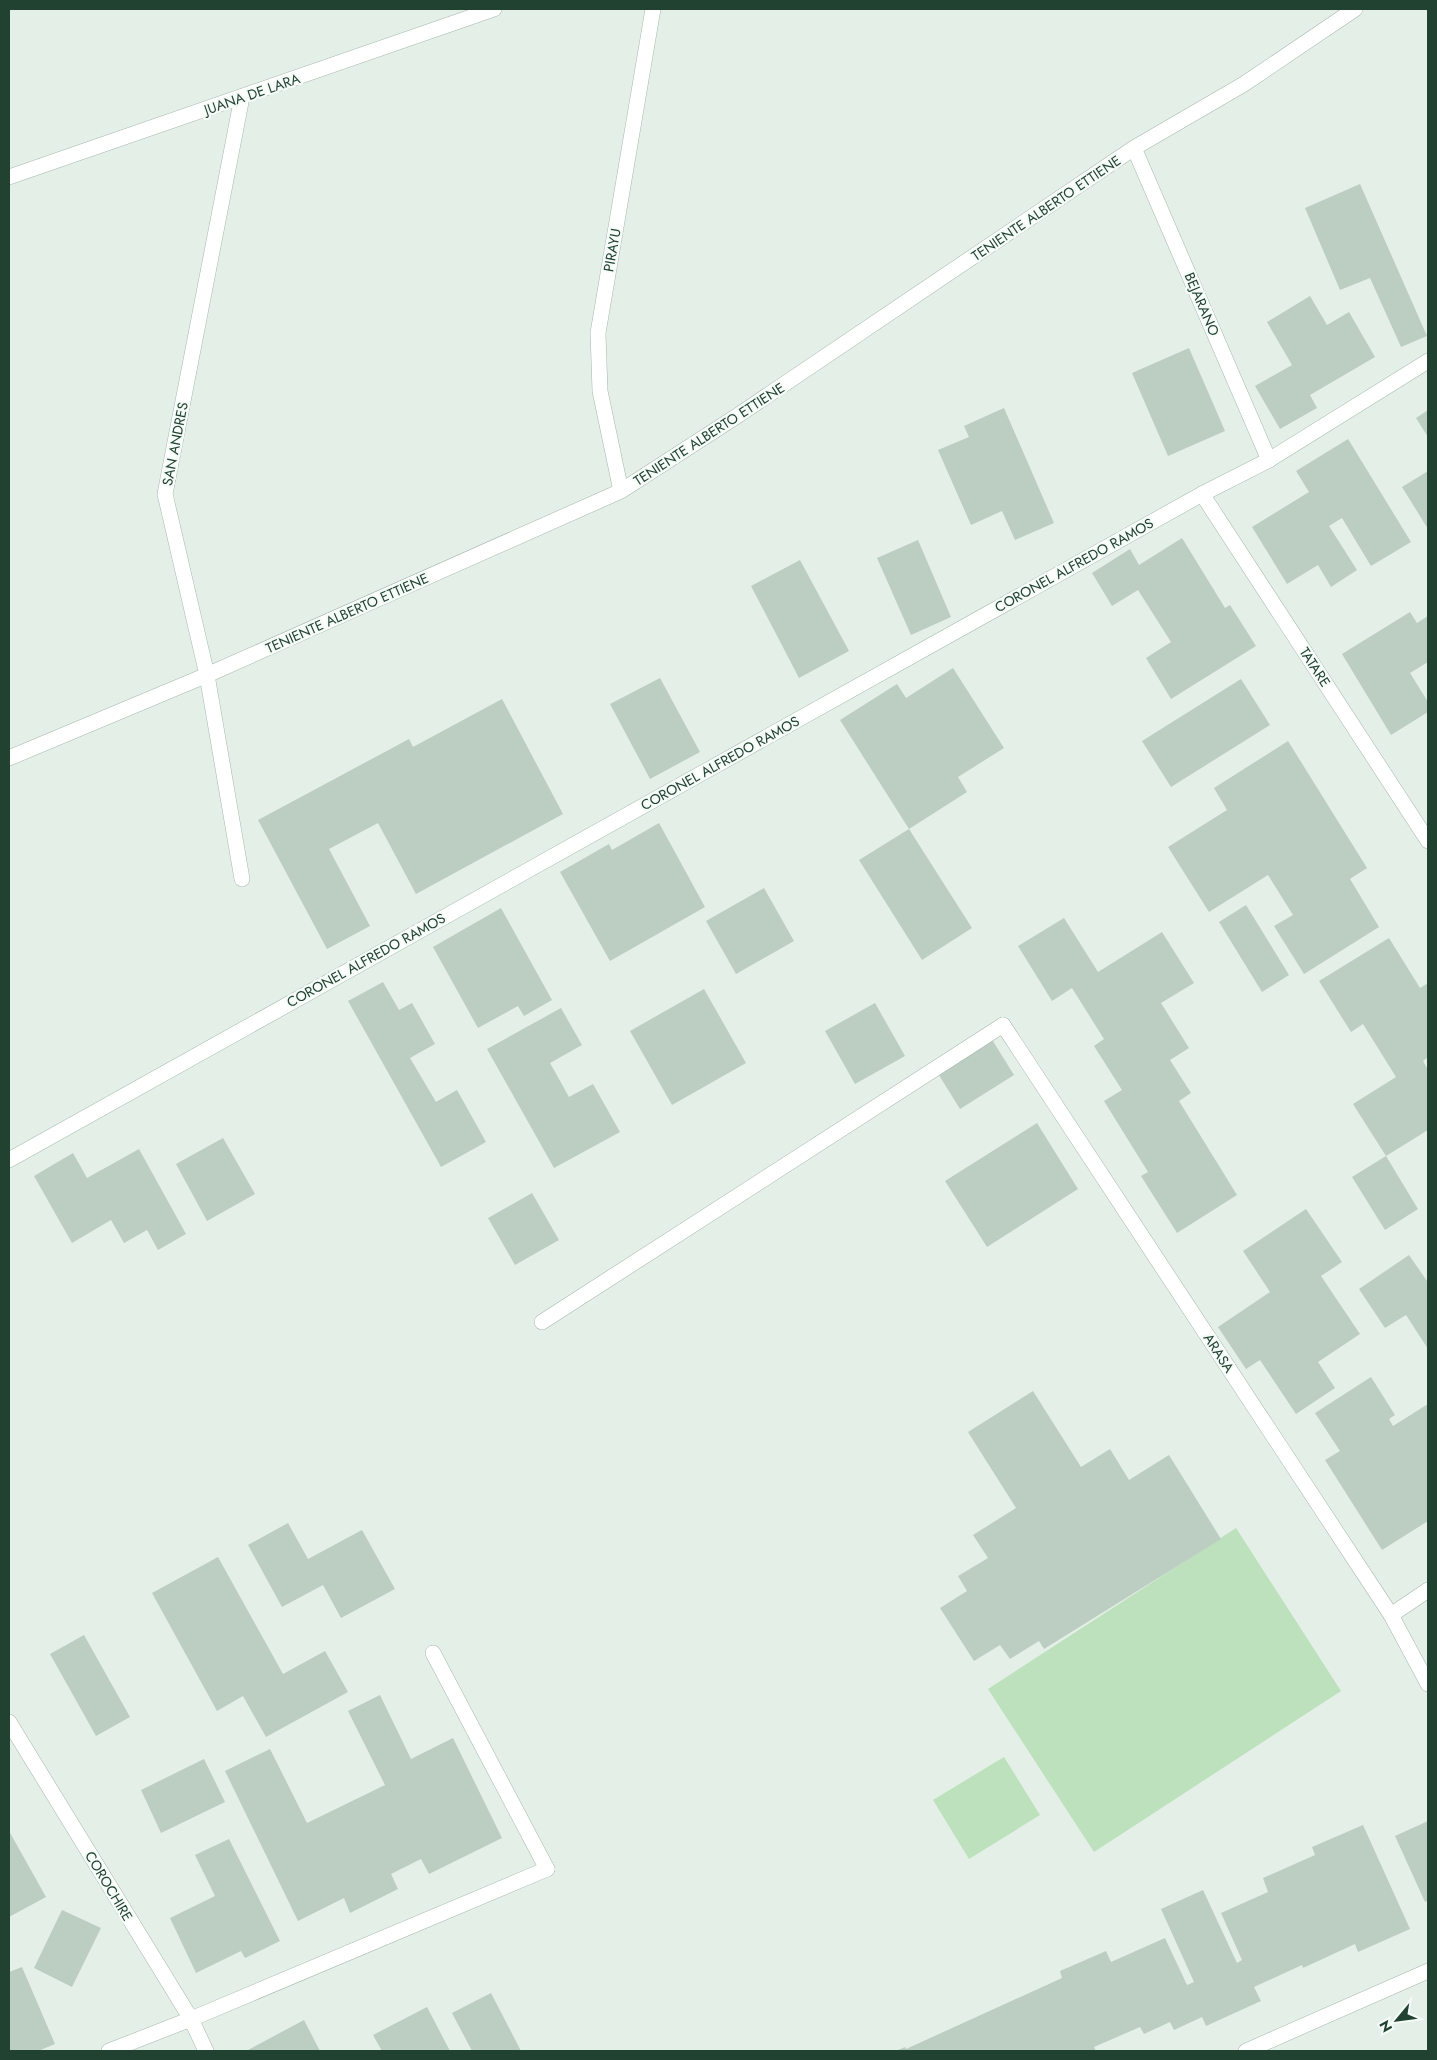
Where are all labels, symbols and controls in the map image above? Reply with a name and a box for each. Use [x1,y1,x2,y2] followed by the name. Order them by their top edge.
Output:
[200,68,303,120] street label: JUANA DE LARA
[967,150,1125,266] street label: TENIENTE ALBERTO ETTIENE
[598,227,626,273] street label: PIRAYU
[1180,269,1224,339] street label: BEJARANO
[630,378,788,490] street label: TENIENTE ALBERTO ETTIENE
[157,400,193,488] street label: SAN ANDRES
[991,513,1157,617] street label: CORONEL ALFREDO RAMOS
[262,568,432,658] street label: TENIENTE ALBERTO ETTIENE
[1295,643,1335,691] street label: TATARE
[637,711,803,815] street label: CORONEL ALFREDO RAMOS
[283,908,449,1012] street label: CORONEL ALFREDO RAMOS
[1199,1329,1240,1377] street label: ARASA
[80,1847,138,1925] street label: COROCHIRE
[1372,1995,1422,2045] north arrow
[1374,2017,1397,2036] text: N

